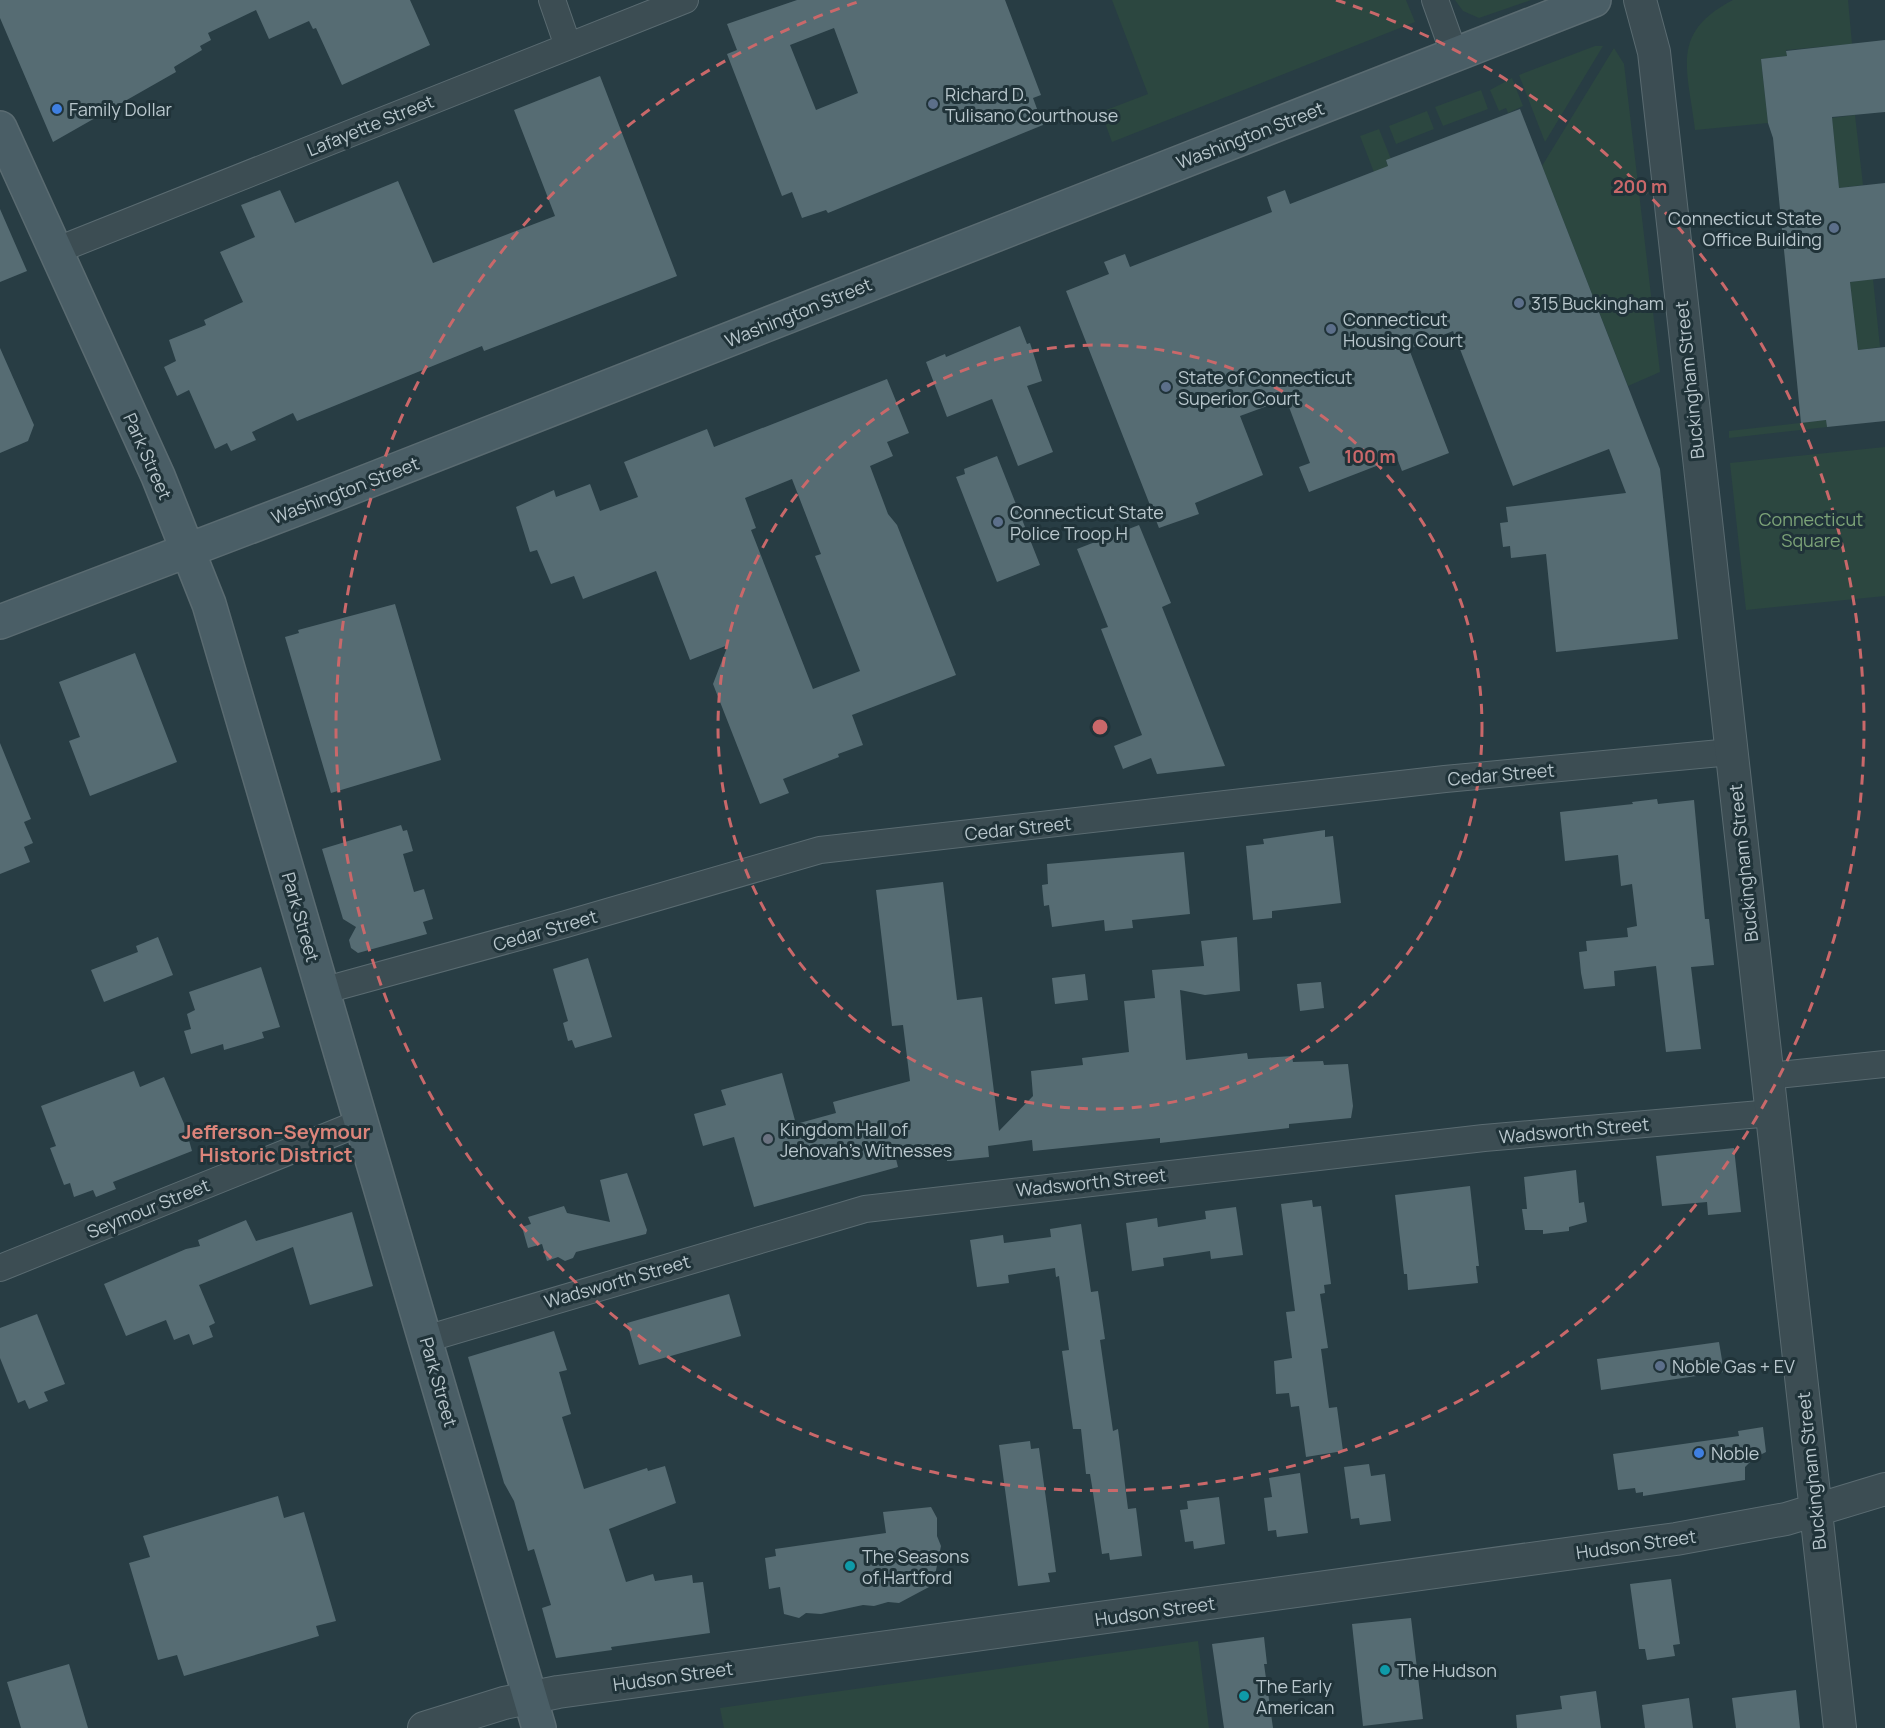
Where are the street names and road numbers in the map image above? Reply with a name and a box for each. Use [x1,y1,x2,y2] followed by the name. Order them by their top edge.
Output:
[303,89,437,161] street label: Lafayette Street
[1173,96,1327,174] street label: Washington Street
[721,272,875,352] street label: Washington Street
[1669,300,1709,460] street label: Buckingham Street
[118,409,178,503] street label: Park Street
[268,451,422,529] street label: Washington Street
[1447,757,1555,791] street label: Cedar Street
[1723,783,1763,943] street label: Buckingham Street
[964,810,1072,846] street label: Cedar Street
[277,869,325,965] street label: Park Street
[490,904,600,956] street label: Cedar Street
[1498,1111,1650,1149] street label: Wadsworth Street
[1015,1162,1167,1202] street label: Wadsworth Street
[83,1172,213,1244] street label: Seymour Street
[541,1249,693,1313] street label: Wadsworth Street
[415,1334,463,1430] street label: Park Street
[1791,1391,1831,1551] street label: Buckingham Street
[1574,1524,1698,1564] street label: Hudson Street
[1093,1591,1217,1631] street label: Hudson Street
[611,1656,735,1696] street label: Hudson Street

